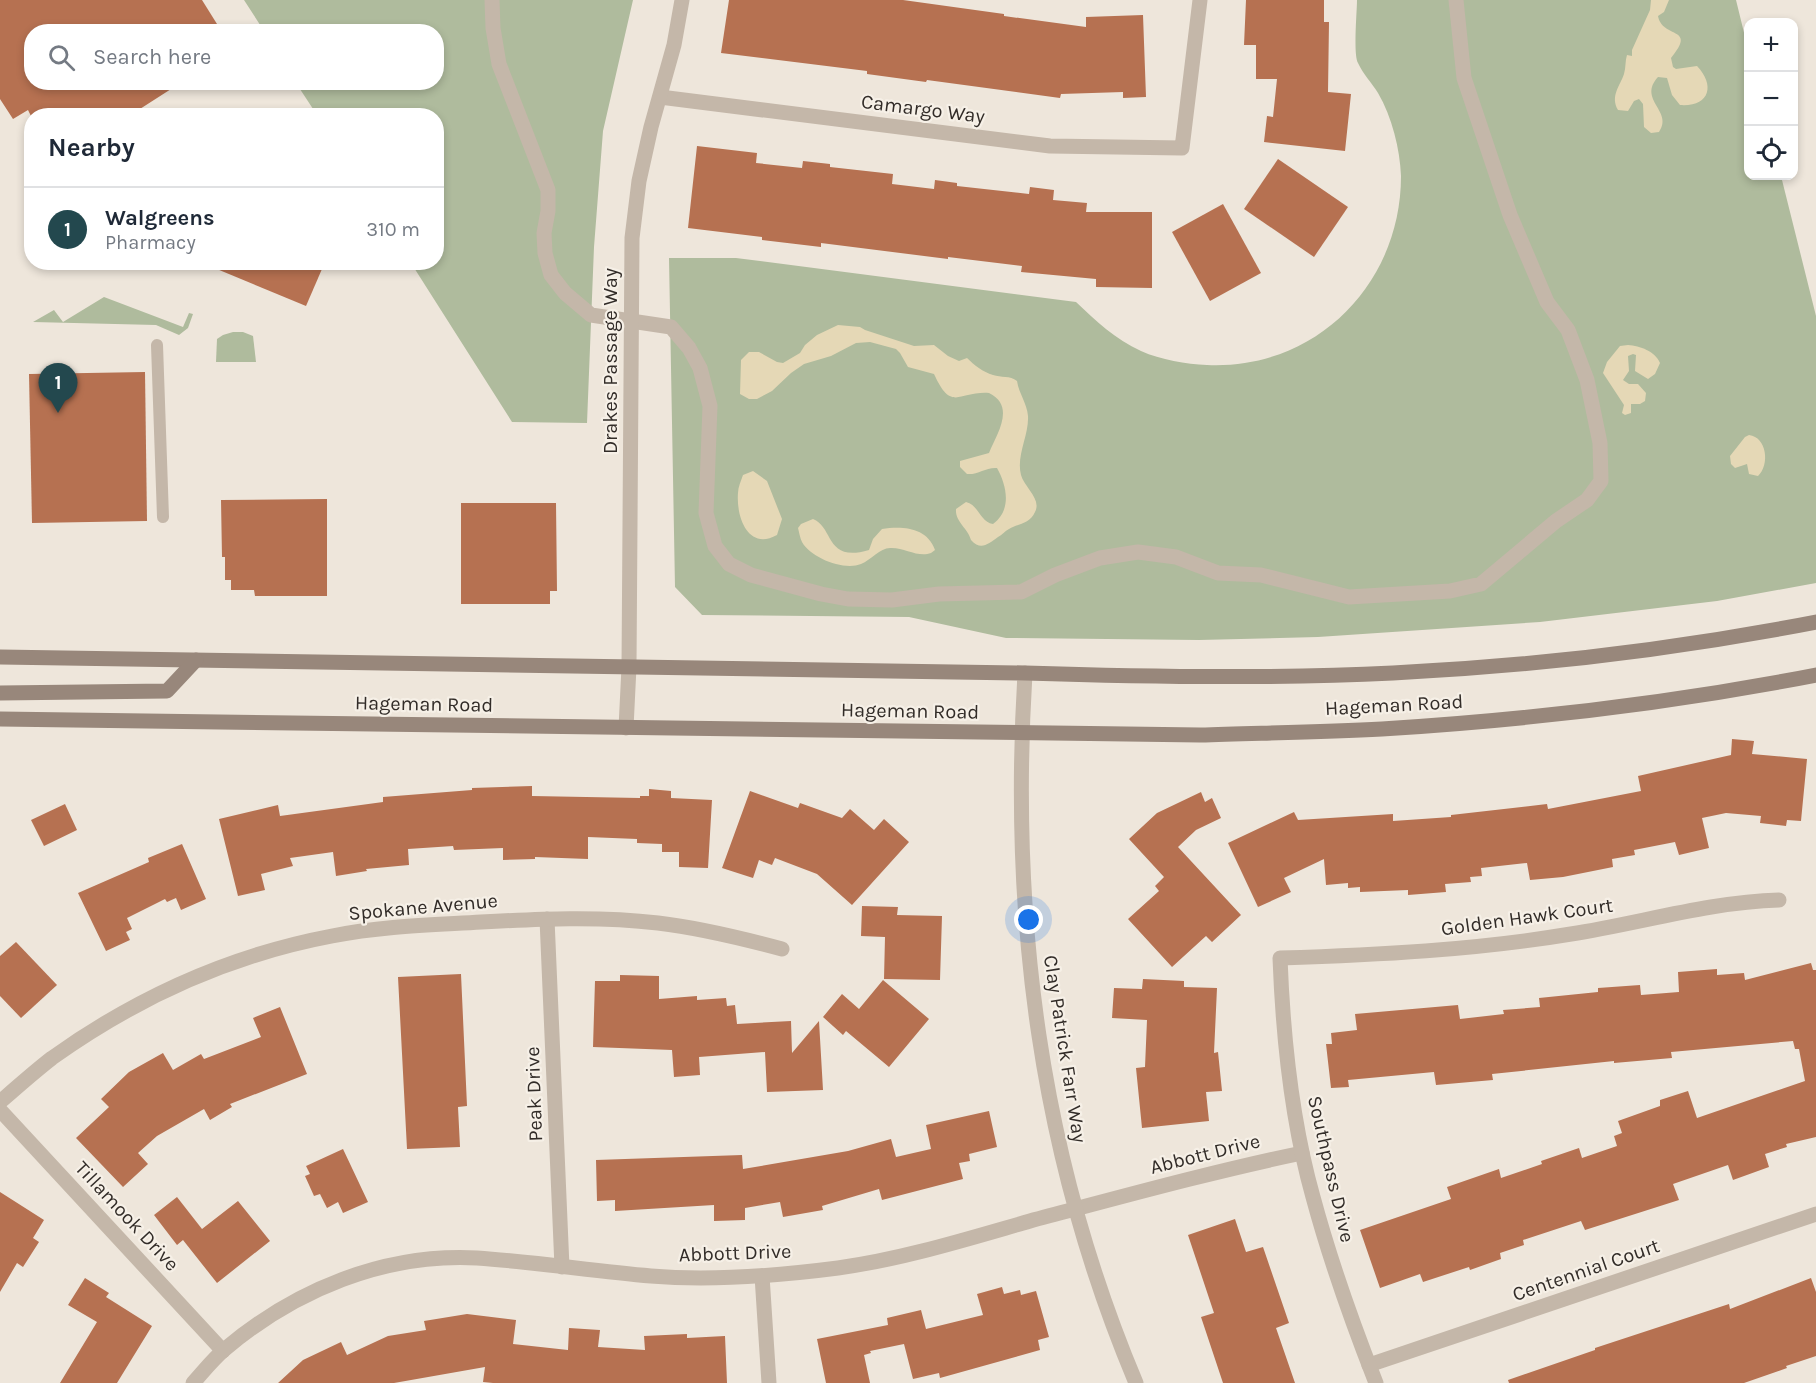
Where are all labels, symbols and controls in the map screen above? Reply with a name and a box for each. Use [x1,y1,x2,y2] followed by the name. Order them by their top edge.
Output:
[1744,18,1798,180] map controls
[1744,18,1798,72] button: +
[24,24,444,90] search box
[45,41,78,74] icon: search
[93,44,211,70] text: Search here
[1744,72,1798,126] button: −
[860,90,986,128] street label: Camargo Way
[1744,126,1798,180] button: locate
[48,132,135,163] text: Nearby
[105,205,215,231] text: Walgreens
[64,218,71,241] text: 1
[366,218,420,241] text: 310 m
[105,231,196,254] text: Pharmacy
[599,268,622,454] street label: Drakes Passage Way
[38,364,78,413] pin: 1
[1324,690,1464,720] street label: Hageman Road
[355,691,493,717] street label: Hageman Road
[841,698,979,724] street label: Hageman Road
[347,889,499,925] street label: Spokane Avenue
[1440,893,1615,940] street label: Golden Hawk Court
[1014,905,1043,934] your location
[1039,953,1091,1145] street label: Clay Patrick Farr Way
[521,1046,547,1142] street label: Peak Drive
[1303,1093,1359,1245] street label: Southpass Drive
[1148,1129,1262,1179] street label: Abbott Drive
[70,1156,184,1276] street label: Tillamook Drive
[1509,1234,1663,1306] street label: Centennial Court
[678,1240,792,1266] street label: Abbott Drive

